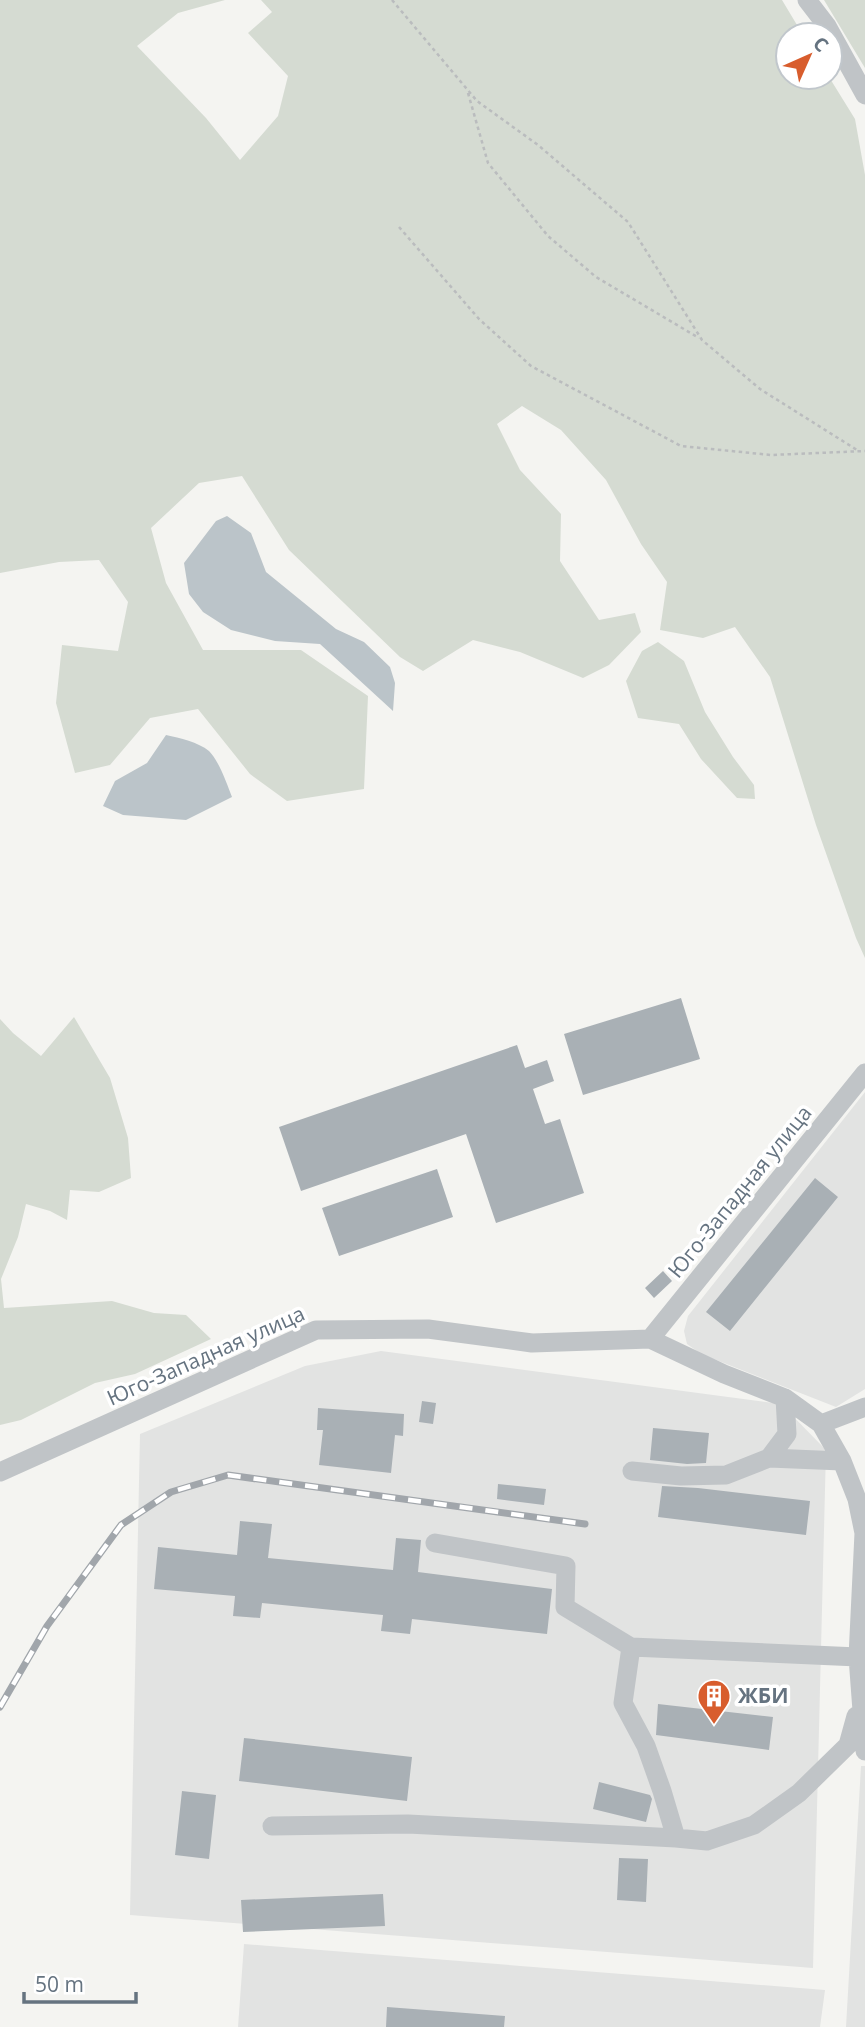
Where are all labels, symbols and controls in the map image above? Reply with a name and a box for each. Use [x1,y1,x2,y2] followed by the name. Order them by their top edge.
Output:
[774,21,844,91] north arrow
[808,31,834,57] text: С
[661,1099,817,1283] street label: Юго-Западная улица
[102,1299,309,1411] street label: Юго-Западная улица
[695,1677,733,1726] building icon: ЖБИ
[738,1681,789,1709] place label: ЖБИ
[24,1960,136,2004] scale bar
[35,1970,84,1998] text: 50 m

